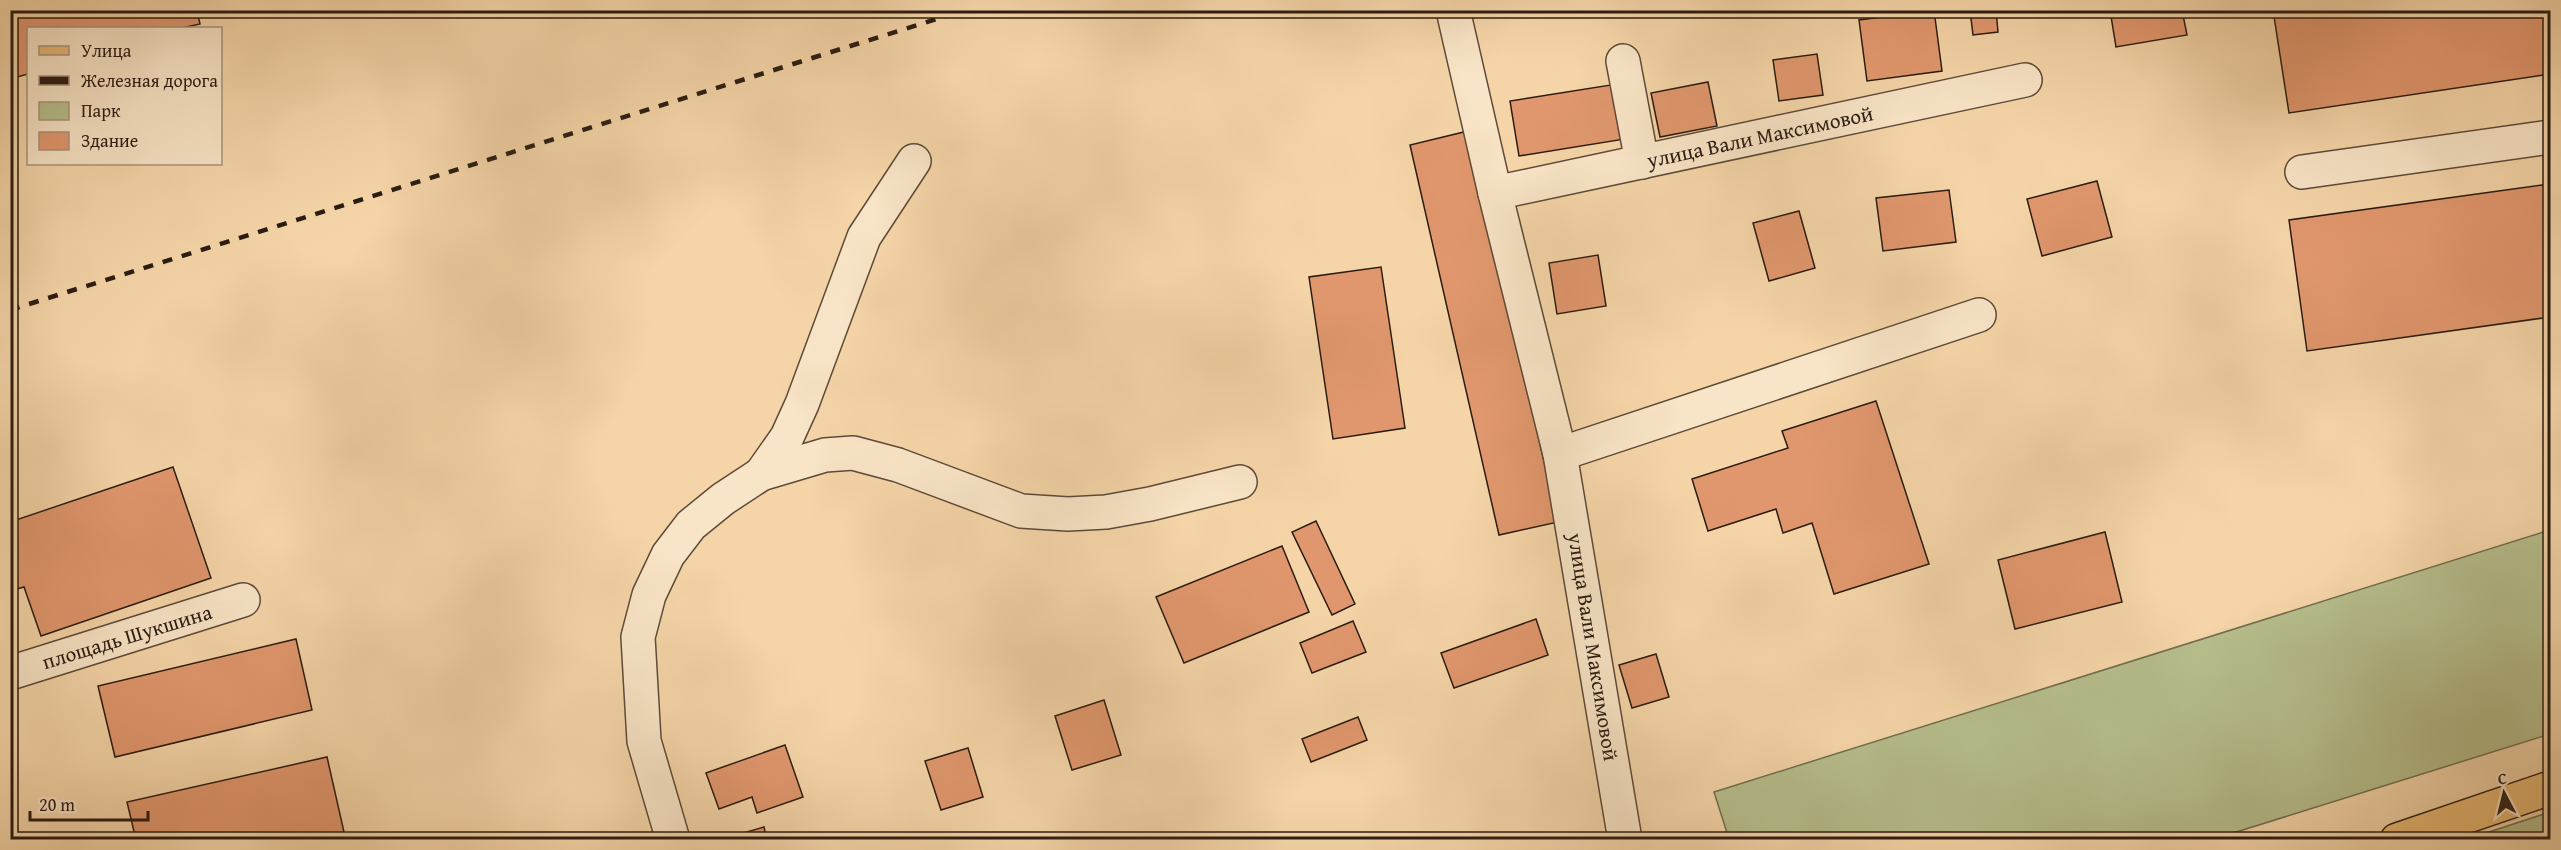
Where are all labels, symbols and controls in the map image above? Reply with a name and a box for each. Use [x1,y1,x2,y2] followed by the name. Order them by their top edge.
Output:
[27,27,222,165] legend
[81,37,132,64] text: Улица
[80,67,218,94] text: Железная дорога
[81,97,121,124] text: Парк
[1643,97,1876,176] street label: улица Вали Максимовой
[81,127,138,154] text: Здание
[1560,530,1627,763] street label: улица Вали Максимовой
[38,596,216,677] street label: площадь Шукшина
[2474,763,2534,823] north arrow
[2496,766,2508,791] text: С
[30,784,148,822] scale bar
[39,791,75,818] text: 20 m

